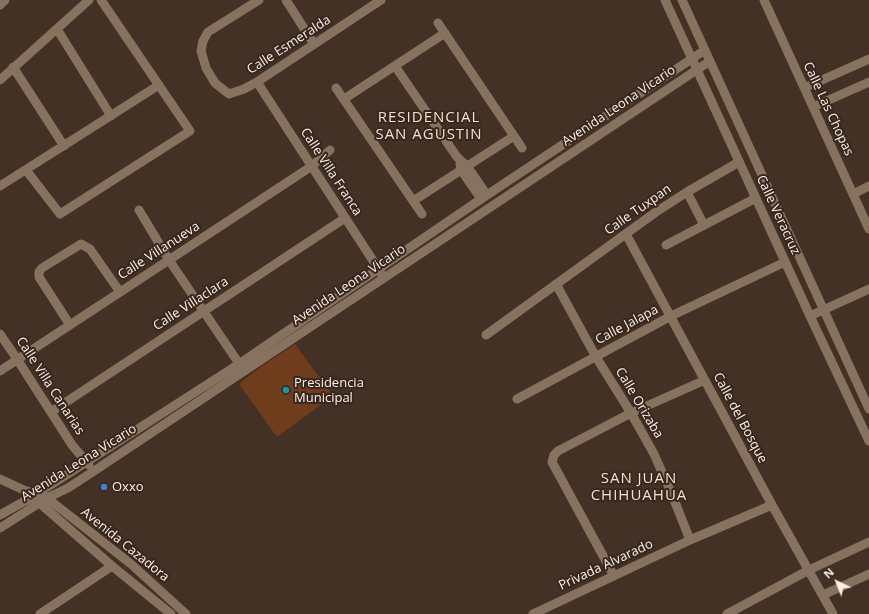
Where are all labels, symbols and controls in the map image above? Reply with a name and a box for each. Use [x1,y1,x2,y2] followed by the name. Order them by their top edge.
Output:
[244,12,334,78] street label: Calle Esmeralda
[799,60,857,158] street label: Calle Las Chopas
[559,62,679,150] street label: Avenida Leona Vicario
[375,109,483,144] district label: RESIDENCIAL SAN AGUSTIN
[297,125,365,219] street label: Calle Villa Franca
[753,173,803,257] street label: Calle Veracruz
[602,181,674,239] street label: Calle Tuxpan
[115,219,203,283] street label: Calle Villanueva
[289,241,409,329] street label: Avenida Leona Vicario
[150,274,232,334] street label: Calle Villaclara
[593,302,661,348] street label: Calle Jalapa
[13,334,87,438] street label: Calle Villa Canarias
[612,365,666,441] street label: Calle Orizaba
[710,370,770,466] street label: Calle del Bosque
[294,375,364,406] place label: Presidencia Municipal
[281,385,291,395] marker: Presidencia Municipal
[18,421,140,505] street label: Avenida Leona Vicario
[591,470,687,505] district label: SAN JUAN CHIHUAHUA
[112,479,144,495] place label: Oxxo
[99,482,109,492] marker: Oxxo
[78,505,172,585] street label: Avenida Cazadora
[556,536,656,594] street label: Privada Alvarado
[817,562,857,602] north arrow
[820,564,837,581] text: N

